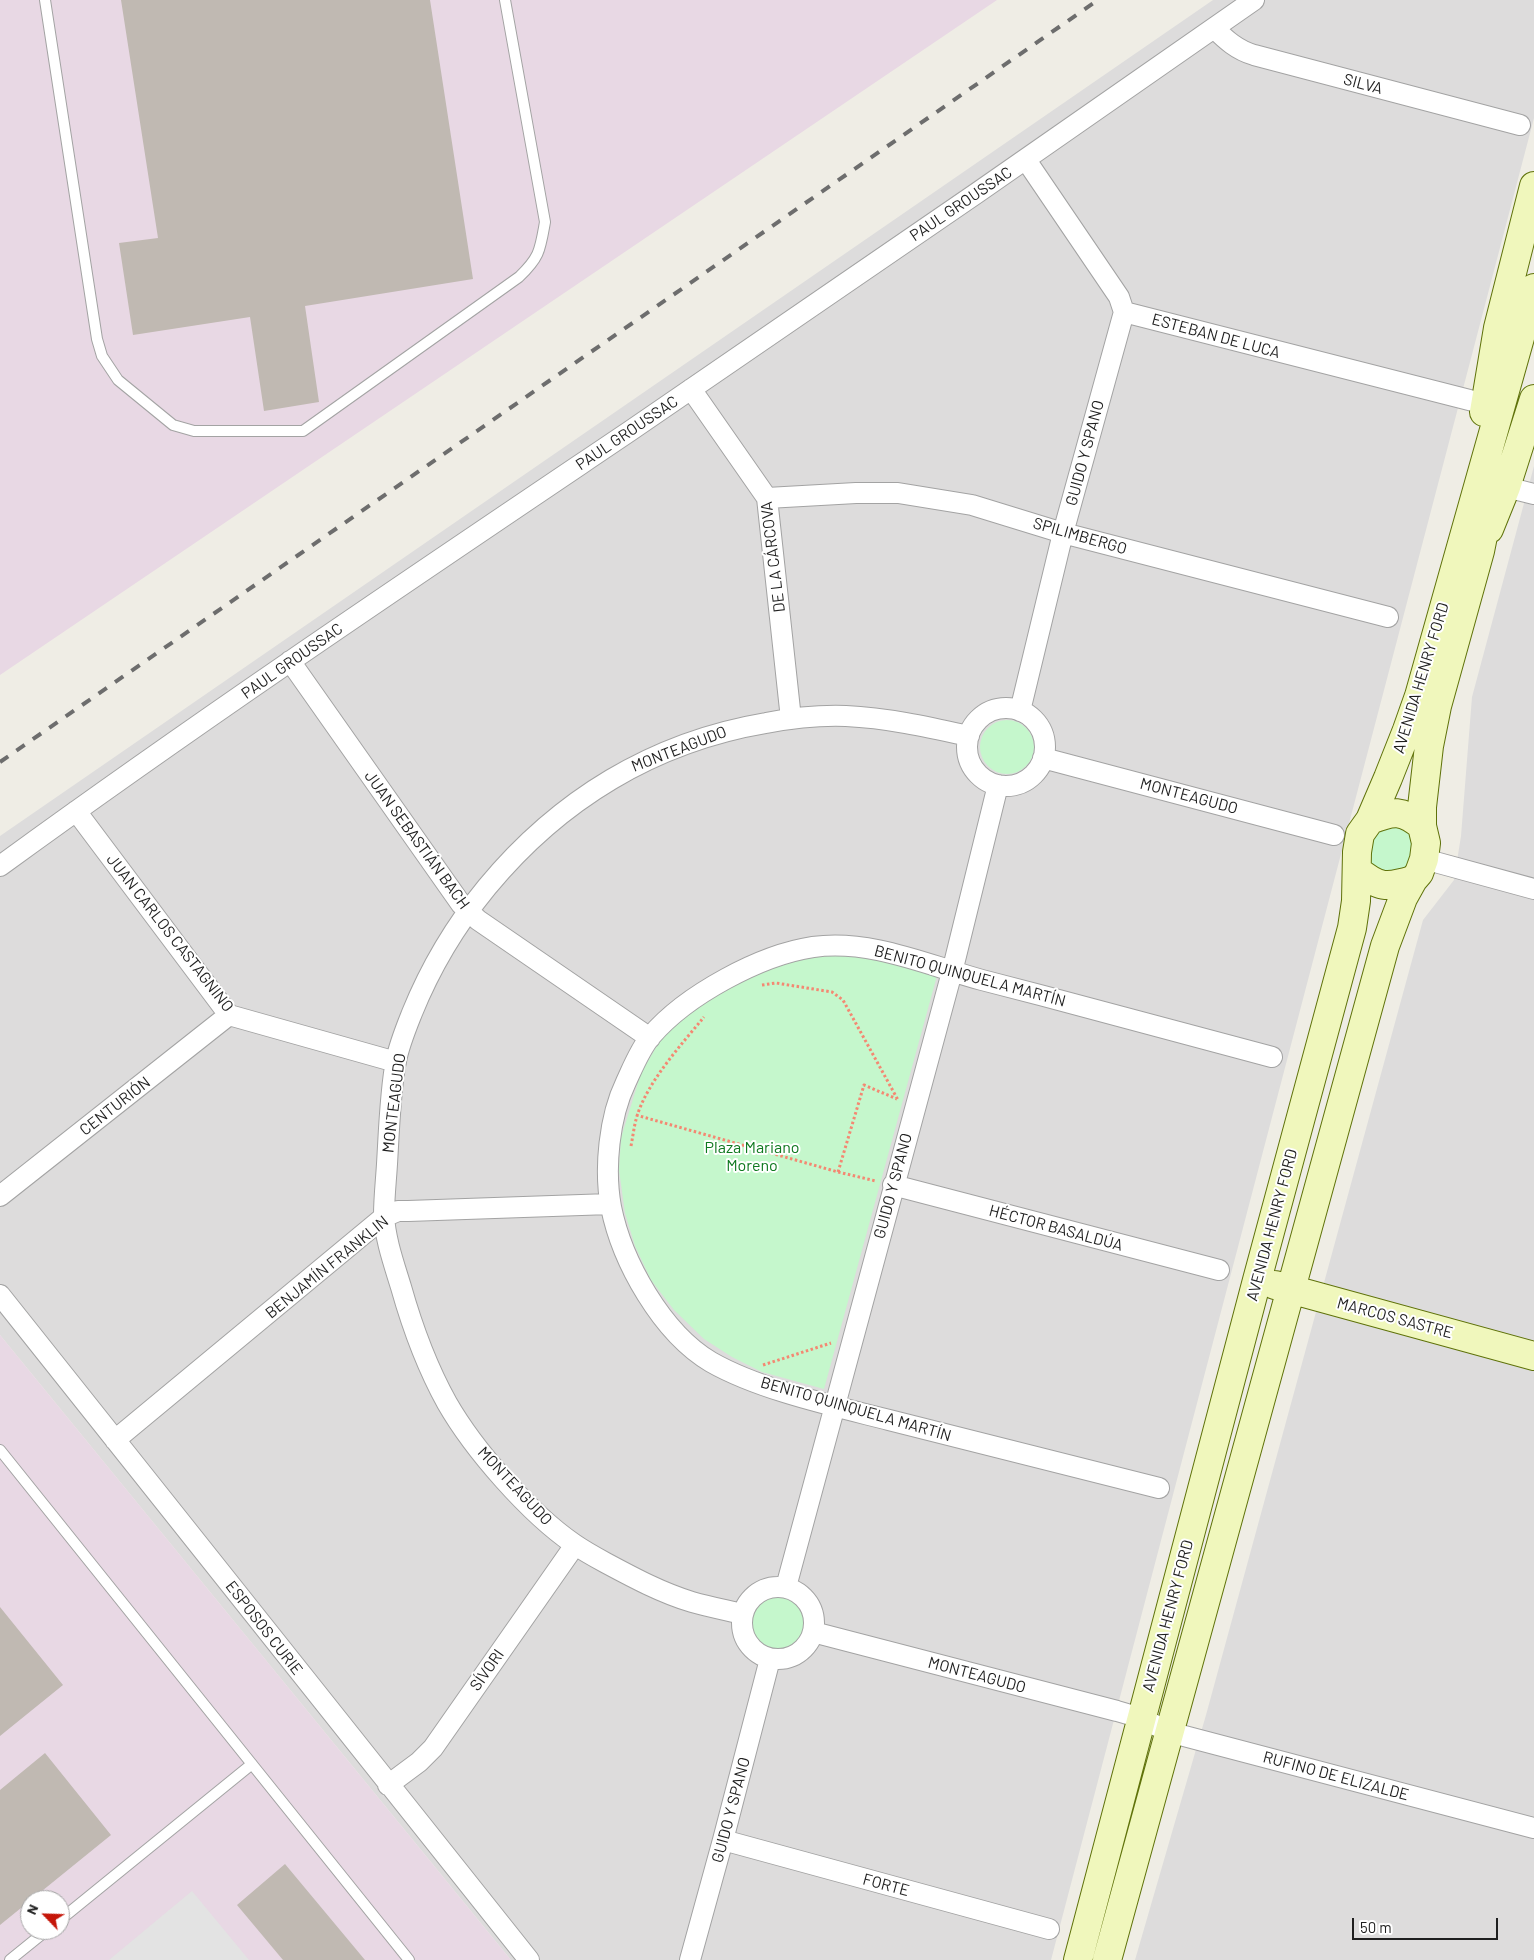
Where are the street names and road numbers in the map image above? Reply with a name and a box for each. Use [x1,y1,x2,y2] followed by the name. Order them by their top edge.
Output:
[1341,70,1385,98] street label: SILVA
[906,163,1016,245] street label: PAUL GROUSSAC
[1150,310,1282,362] street label: ESTEBAN DE LUCA
[572,392,682,474] street label: PAUL GROUSSAC
[1062,398,1108,508] street label: GUIDO Y SPANO
[757,500,789,614] street label: DE LA CÁRCOVA
[1031,513,1129,559] street label: SPILIMBERGO
[1389,600,1453,756] street label: AVENIDA HENRY FORD
[238,619,346,703] street label: PAUL GROUSSAC
[629,722,729,776] street label: MONTEAGUDO
[360,767,474,913] street label: JUAN SEBASTIÁN BACH
[1138,774,1240,818] street label: MONTEAGUDO
[102,850,238,1016] street label: JUAN CARLOS CASTAGNINO
[872,941,1068,1011] street label: BENITO QUINQUELA MARTÍN
[378,1052,410,1154] street label: MONTEAGUDO
[76,1072,154,1140] street label: CENTURIÓN
[870,1131,916,1241] street label: GUIDO Y SPANO
[1242,1147,1302,1303] street label: AVENIDA HENRY FORD
[987,1201,1125,1255] street label: HÉCTOR BASALDÚA
[262,1211,392,1323] street label: BENJAMÍN FRANKLIN
[1335,1293,1455,1343] street label: MARCOS SASTRE
[758,1373,954,1445] street label: BENITO QUINQUELA MARTÍN
[474,1443,556,1529] street label: MONTEAGUDO
[1138,1538,1198,1694] street label: AVENIDA HENRY FORD
[221,1577,307,1679] street label: ESPOSOS CURIE
[466,1645,508,1695] street label: SÍVORI
[926,1653,1028,1697] street label: MONTEAGUDO
[1261,1747,1411,1805] street label: RUFINO DE ELIZALDE
[708,1755,754,1865] street label: GUIDO Y SPANO
[861,1870,911,1900] street label: FORTE

